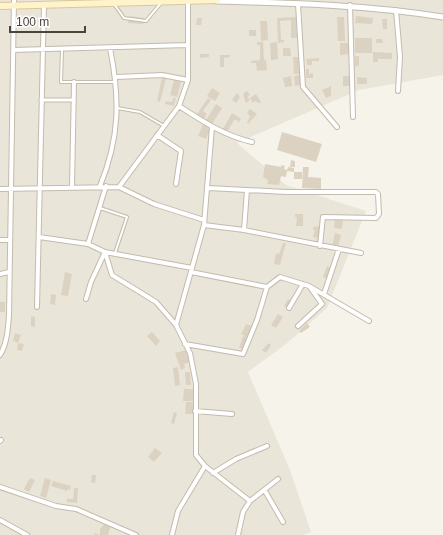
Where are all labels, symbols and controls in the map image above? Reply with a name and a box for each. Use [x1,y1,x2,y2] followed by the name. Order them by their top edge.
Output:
[10,8,85,34] scale bar
[16,15,49,29] text: 100 m

